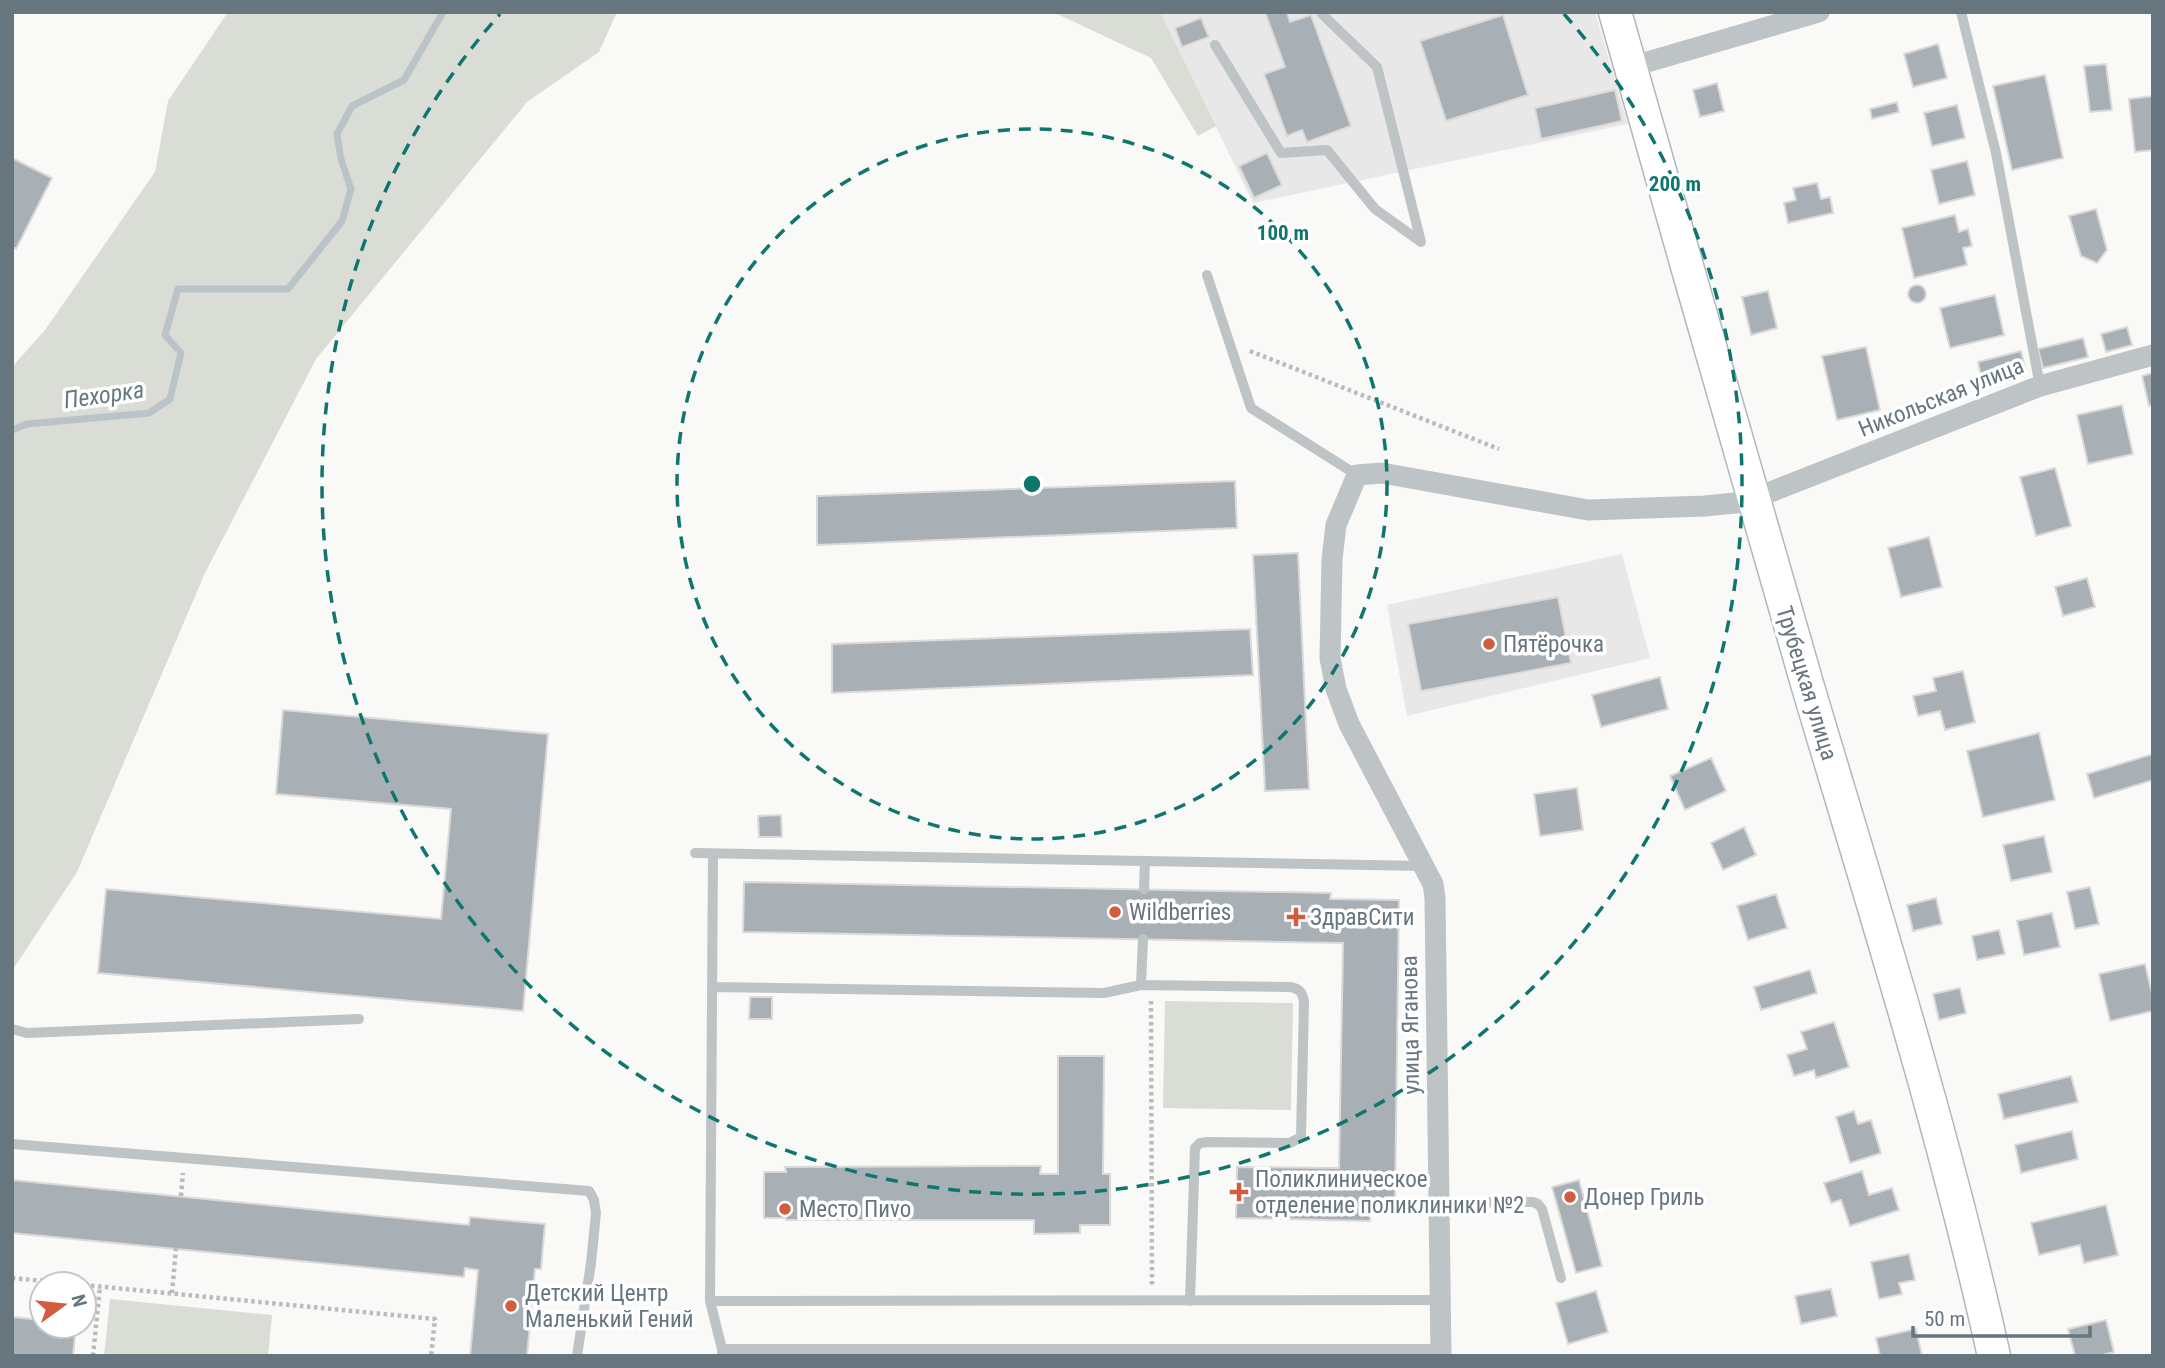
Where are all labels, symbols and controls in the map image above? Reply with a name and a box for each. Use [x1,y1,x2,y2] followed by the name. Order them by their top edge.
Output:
[1649,172,1701,196] text: 200 m
[1257,221,1309,245] text: 100 m
[1855,352,2028,443] street label: Никольская улица
[62,376,146,414] water label: Пехорка
[1020,472,1044,496] centre of rings
[1770,603,1843,763] street label: Трубецкая улица
[1503,631,1604,658] place label: Пятёрочка
[1481,636,1497,652] marker: Пятёрочка
[1129,899,1231,926] place label: Wildberries
[1107,904,1123,920] marker: Wildberries
[1310,904,1414,931] place label: ЗдравСити
[1288,909,1304,925] marker: ЗдравСити
[1396,955,1425,1095] street label: улица Яганова
[1255,1166,1524,1219] place label: Поликлиническое отделение поликлиники №2
[1229,1182,1249,1202] marker: Поликлиническое отделение поликлиники №2
[1584,1184,1705,1211] place label: Донер Гриль
[1562,1189,1578,1205] marker: Донер Гриль
[799,1196,911,1223] place label: Место Пиvо
[777,1201,793,1217] marker: Место Пиvо
[28,1270,98,1340] north arrow
[525,1280,693,1333] place label: Детский Центр Маленький Гений
[66,1292,92,1309] text: N
[1913,1294,2090,1338] scale bar
[503,1298,519,1314] marker: Детский Центр Маленький Гений
[1924,1307,1965,1331] text: 50 m

